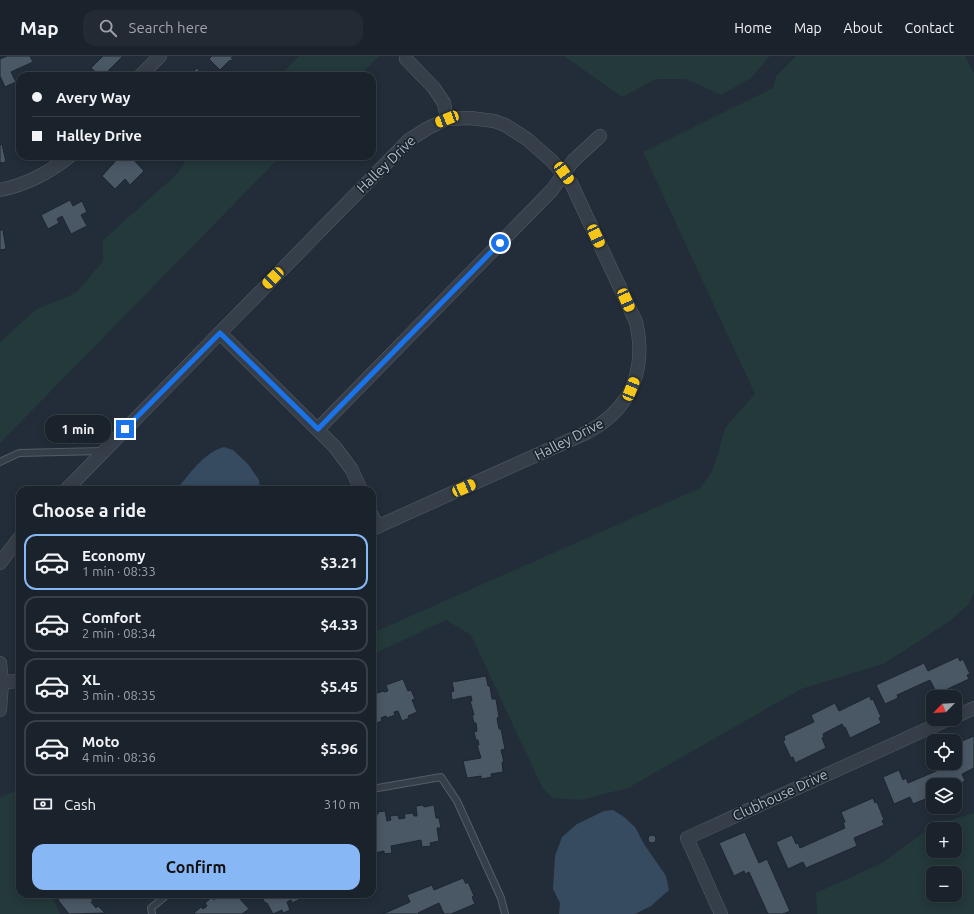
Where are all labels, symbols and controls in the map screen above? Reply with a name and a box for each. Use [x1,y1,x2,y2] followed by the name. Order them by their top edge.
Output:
[83,10,363,46] search box
[20,17,59,39] text: Map
[97,17,119,39] icon: search
[129,19,208,36] text: Search here
[734,20,772,36] text: Home
[794,20,822,36] text: Map
[844,20,883,36] text: About
[905,20,954,36] text: Contact
[56,89,130,106] text: Avery Way
[434,109,460,129] car
[56,127,142,144] text: Halley Drive
[353,132,419,196] street label: Halley Drive
[552,160,576,186] car
[585,223,607,249] car
[491,234,509,252] route start
[260,265,286,291] car
[616,287,636,313] car
[621,376,641,402] car
[45,415,111,443] callout: 1 min
[532,415,606,463] street label: Halley Drive
[116,420,134,438] route end
[62,422,94,436] text: 1 min
[451,478,477,498] car
[32,500,146,520] text: Choose a ride
[34,544,70,580] icon: car
[82,547,146,564] text: Economy
[320,554,358,571] text: $3.21
[82,564,156,578] text: 1 min · 08:33
[34,606,70,642] icon: car
[82,609,141,626] text: Comfort
[320,616,358,633] text: $4.33
[82,626,156,640] text: 2 min · 08:34
[34,668,70,704] icon: car
[82,671,100,688] text: XL
[320,678,358,695] text: $5.45
[82,688,156,702] text: 3 min · 08:35
[926,690,962,726] north arrow
[926,690,962,902] map controls
[34,730,70,766] icon: car
[82,733,120,750] text: Moto
[926,734,962,770] button: locate
[320,740,358,757] text: $5.96
[82,750,156,764] text: 4 min · 08:36
[730,766,830,824] street label: Clubhouse Drive
[926,778,962,814] button: layers
[32,793,54,815] icon: cash
[64,796,96,813] text: Cash
[324,797,360,811] text: 310 m
[926,822,962,858] button: +
[32,844,360,890] button: Confirm
[926,866,962,902] button: −

